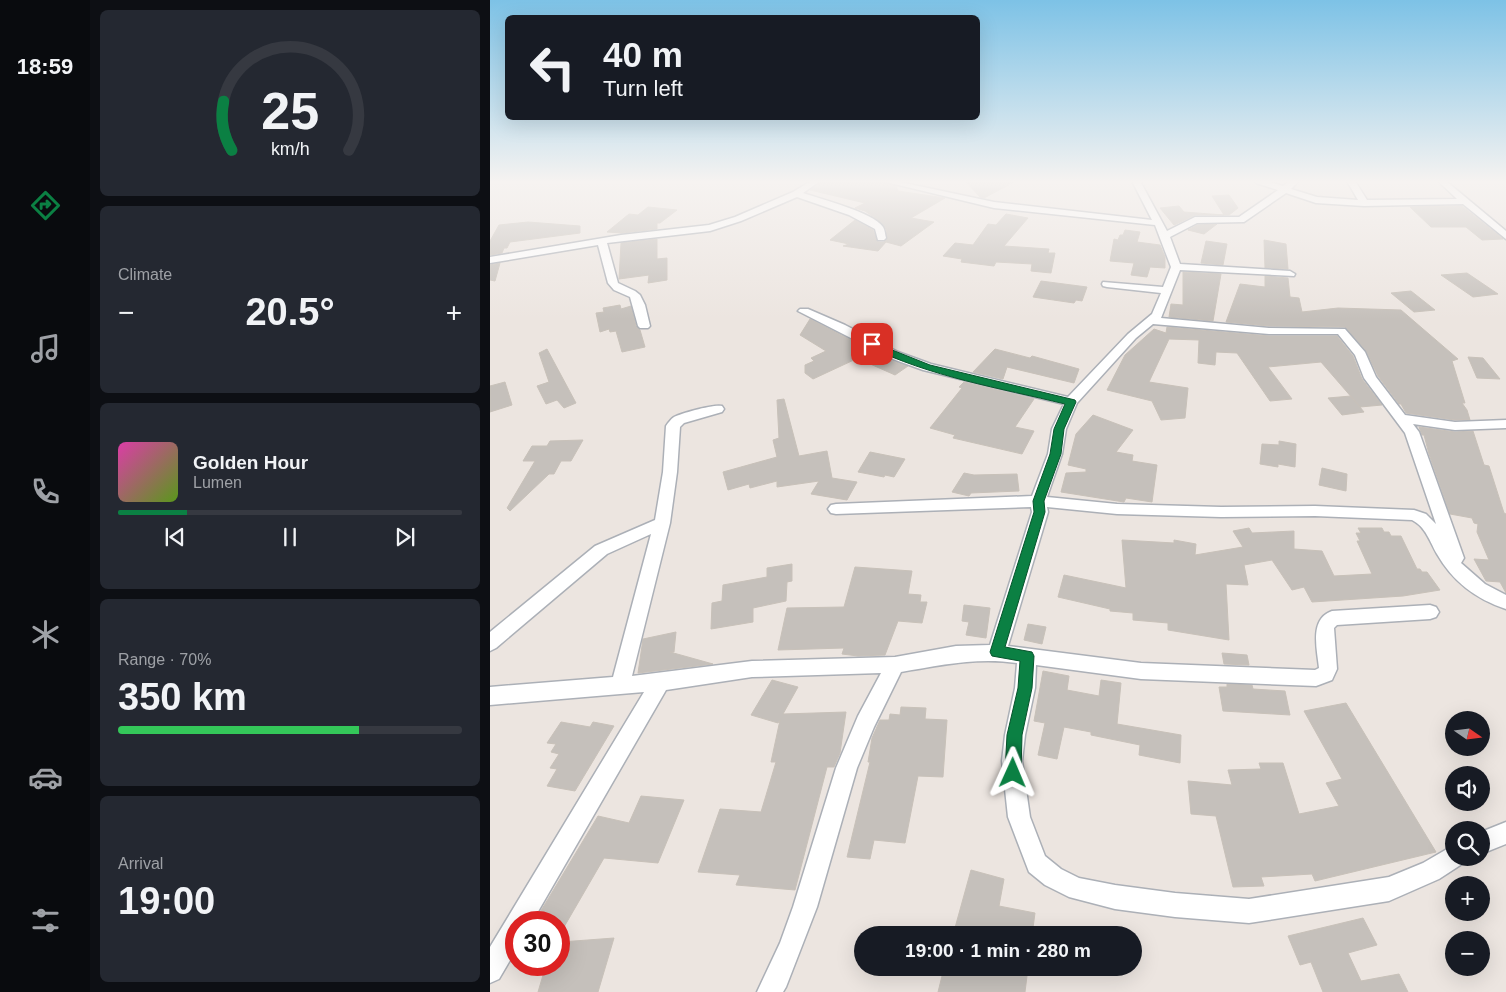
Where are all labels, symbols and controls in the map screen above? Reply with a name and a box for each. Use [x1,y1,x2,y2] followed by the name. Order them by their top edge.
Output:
[520,35,585,100] icon: left
[603,35,683,74] text: 40 m
[17,54,73,79] text: 18:59
[603,76,683,101] text: Turn left
[261,82,319,140] text: 25
[271,139,309,159] text: km/h
[28,188,63,223] icon: directions
[118,266,172,283] text: Climate
[245,291,335,333] text: 20.5°
[118,297,134,328] text: −
[446,297,462,328] text: +
[851,323,893,365] pin
[858,330,886,358] icon: arrive
[28,331,63,366] icon: music
[193,452,308,473] text: Golden Hour
[28,474,63,509] icon: phone
[193,474,242,491] text: Lumen
[161,523,189,551] icon: previous
[276,523,304,551] icon: pause
[391,523,419,551] icon: next
[28,617,63,652] icon: climate
[118,651,211,668] text: Range · 70%
[118,676,247,718] text: 350 km
[1445,711,1490,756] north arrow
[1445,711,1490,976] map controls
[986,746,1038,798] position arrow
[28,760,63,795] icon: car
[1445,766,1490,811] button: sound
[1445,821,1490,866] button: search
[118,855,163,872] text: Arrival
[1445,876,1490,921] button: +
[118,880,215,922] text: 19:00
[28,903,63,938] icon: filters
[505,911,570,976] speed limit sign: 30
[1445,931,1490,976] button: −
[905,940,1091,961] text: 19:00 · 1 min · 280 m

